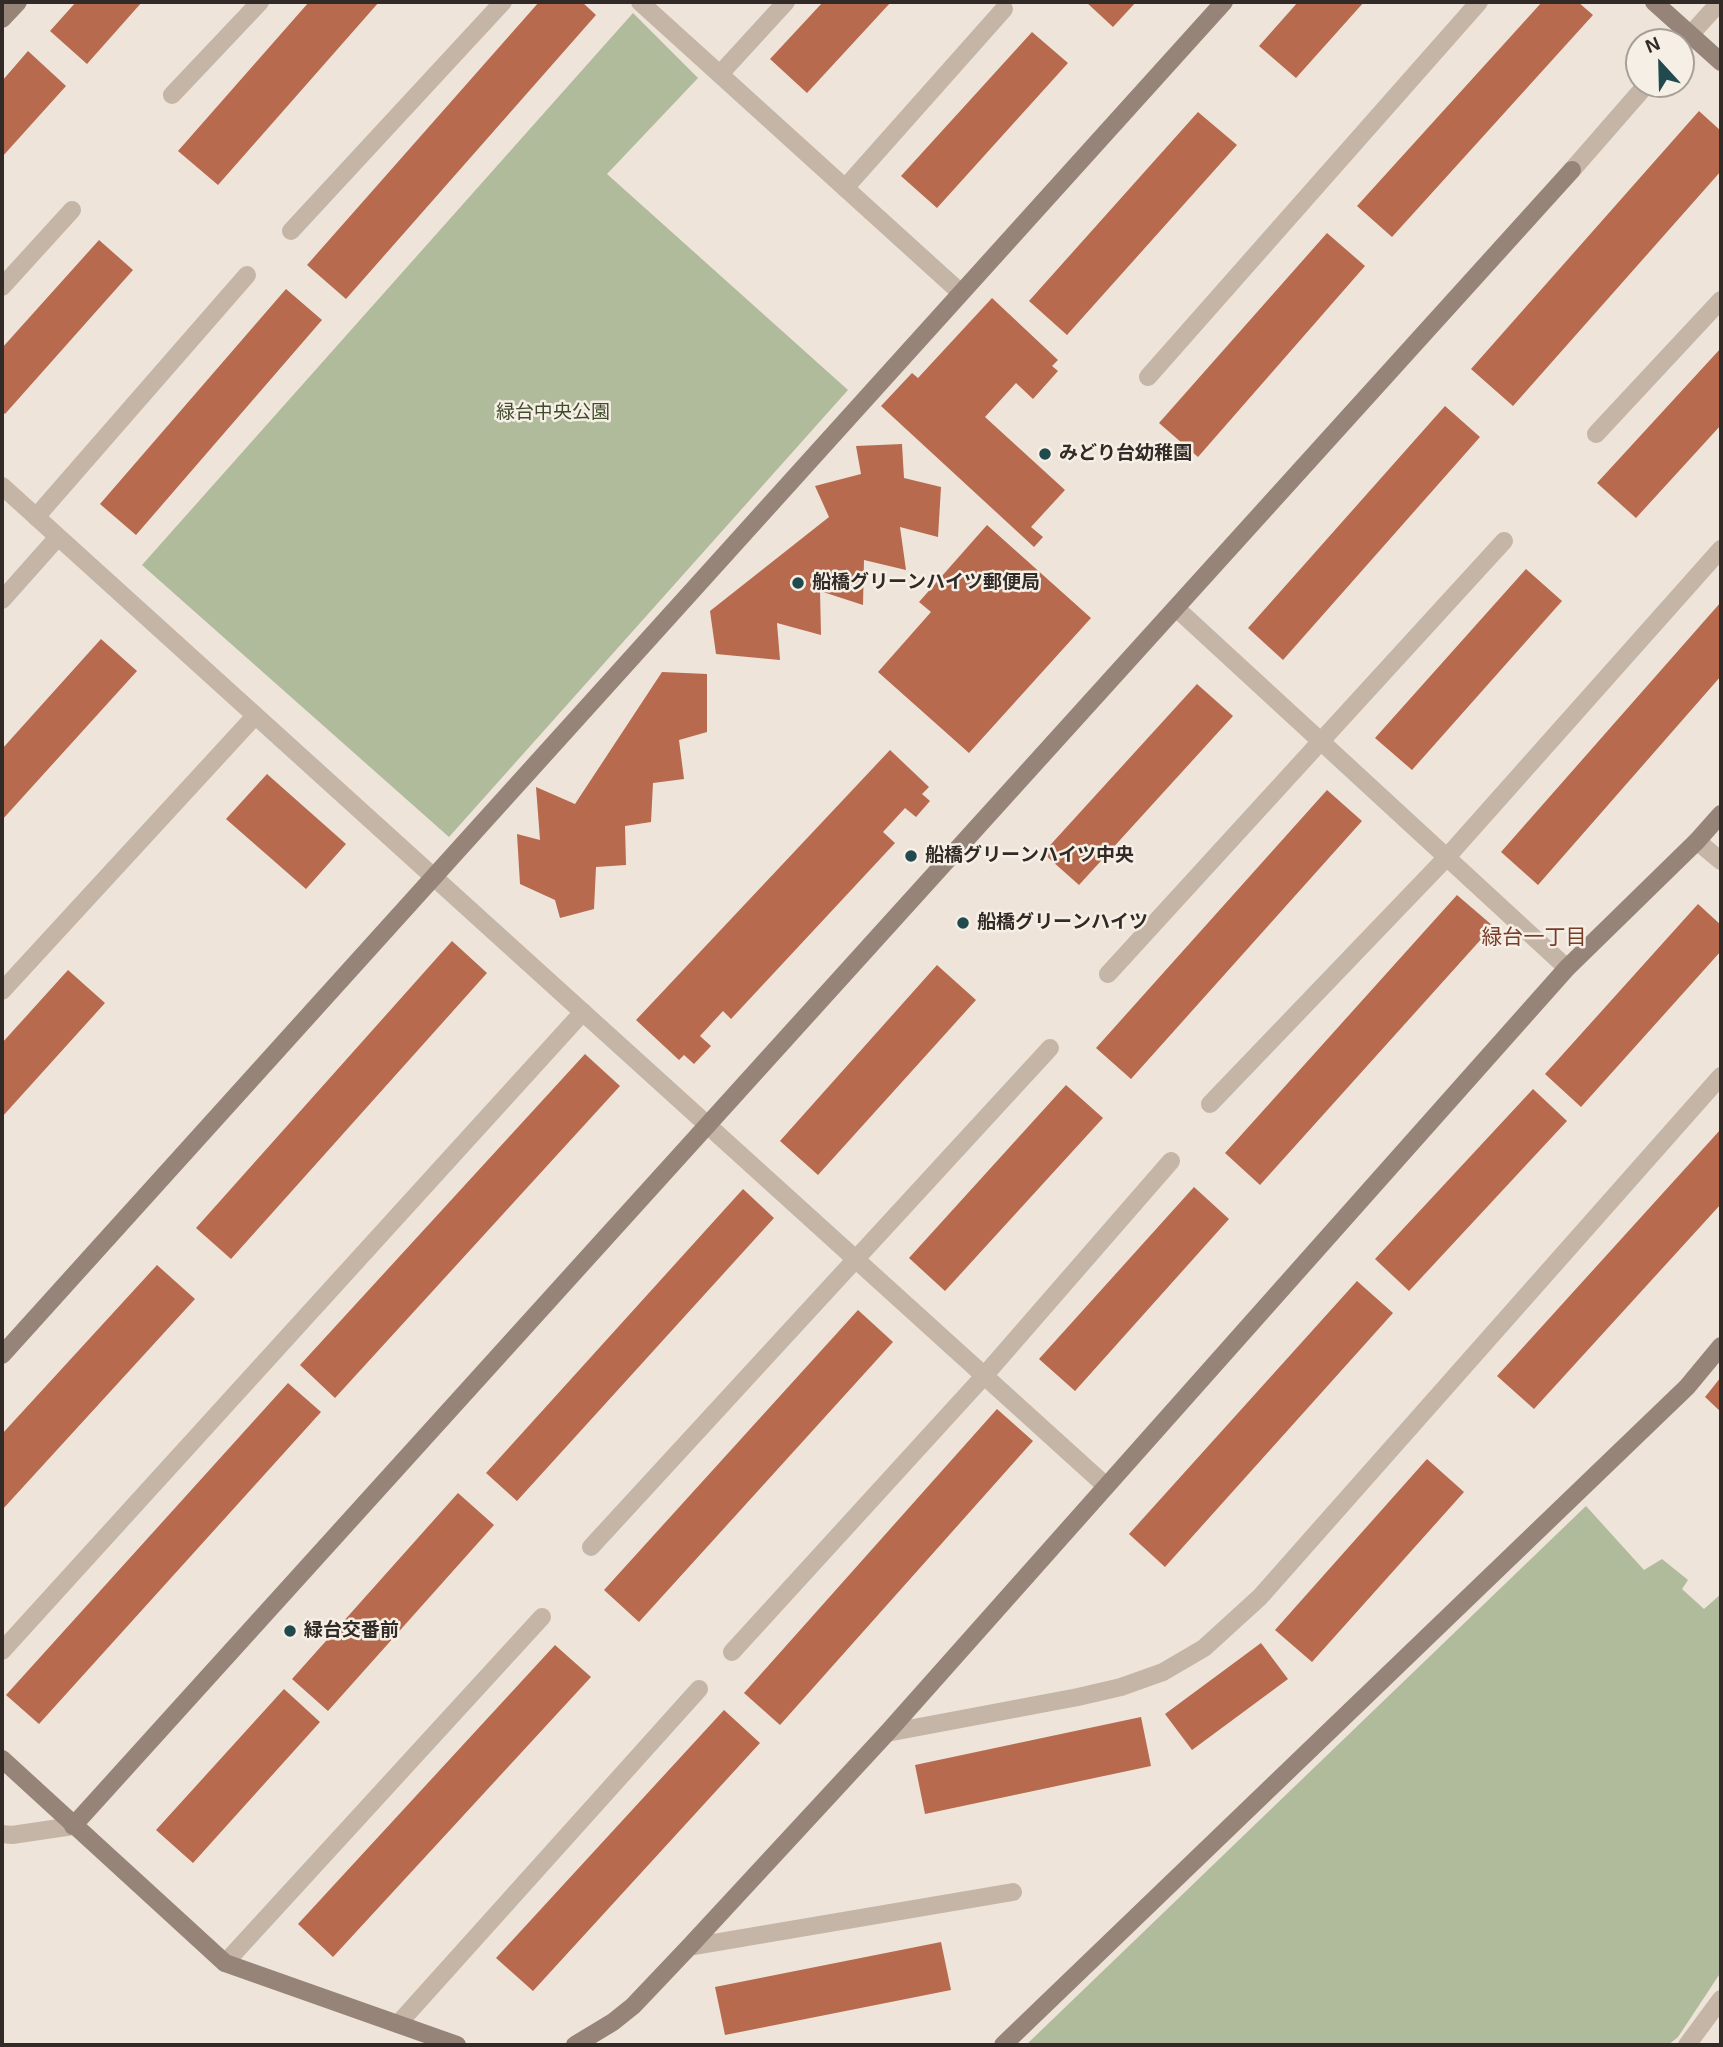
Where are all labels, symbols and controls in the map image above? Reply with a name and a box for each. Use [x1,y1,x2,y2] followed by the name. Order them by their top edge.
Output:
[1625,28,1695,98] north arrow
[1642,33,1663,57] text: N
[496,402,610,424] park label: 緑台中央公園
[1059,443,1192,465] place label: みどり台幼稚園
[1037,446,1053,462] marker: みどり台幼稚園
[812,572,1040,594] place label: 船橋グリーンハイツ郵便局
[790,575,806,591] marker: 船橋グリーンハイツ郵便局
[925,845,1134,867] place label: 船橋グリーンハイツ中央
[903,848,919,864] marker: 船橋グリーンハイツ中央
[977,912,1148,934] place label: 船橋グリーンハイツ
[955,915,971,931] marker: 船橋グリーンハイツ
[1482,925,1586,951] district label: 緑台一丁目
[304,1620,399,1642] place label: 緑台交番前
[282,1623,298,1639] marker: 緑台交番前

